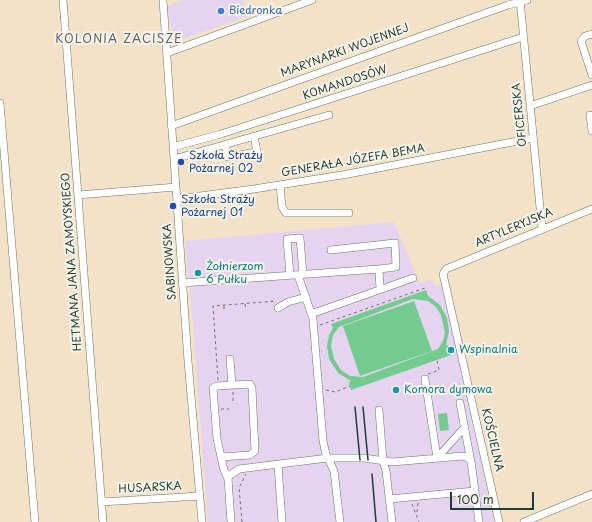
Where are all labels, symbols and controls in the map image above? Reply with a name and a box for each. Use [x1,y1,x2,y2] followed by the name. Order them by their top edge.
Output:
[229,4,282,18] place label: Biedronka
[216,6,226,16] marker: Biedronka
[279,22,411,80] street label: MARYNARKI WOJENNEJ
[56,33,182,47] district label: KOLONIA ZACISZE
[301,63,389,103] street label: KOMANDOSÓW
[510,82,530,148] street label: OFICERSKA
[280,142,426,180] street label: GENERAŁA JÓZEFA BEMA
[189,149,263,175] place label: Szkoła Straży Pożarnej 02
[176,157,186,167] marker: Szkoła Straży Pożarnej 02
[59,172,85,352] street label: HETMANA JANA ZAMOYSKIEGO
[181,193,255,219] place label: Szkoła Straży Pożarnej 01
[168,201,178,211] marker: Szkoła Straży Pożarnej 01
[473,206,555,250] street label: ARTYLERYJSKA
[161,223,179,301] street label: SABINOWSKA
[206,260,263,286] place label: Żołnierzom 6 Pułku
[193,268,203,278] marker: Żołnierzom 6 Pułku
[459,343,518,357] place label: Wspinalnia
[446,345,456,355] marker: Wspinalnia
[404,383,492,397] place label: Komora dymowa
[391,385,401,395] marker: Komora dymowa
[478,407,506,473] street label: KOŚCIELNA
[118,480,182,496] street label: HUSARSKA
[452,484,536,510] scale bar
[457,490,494,508] text: 100 m

